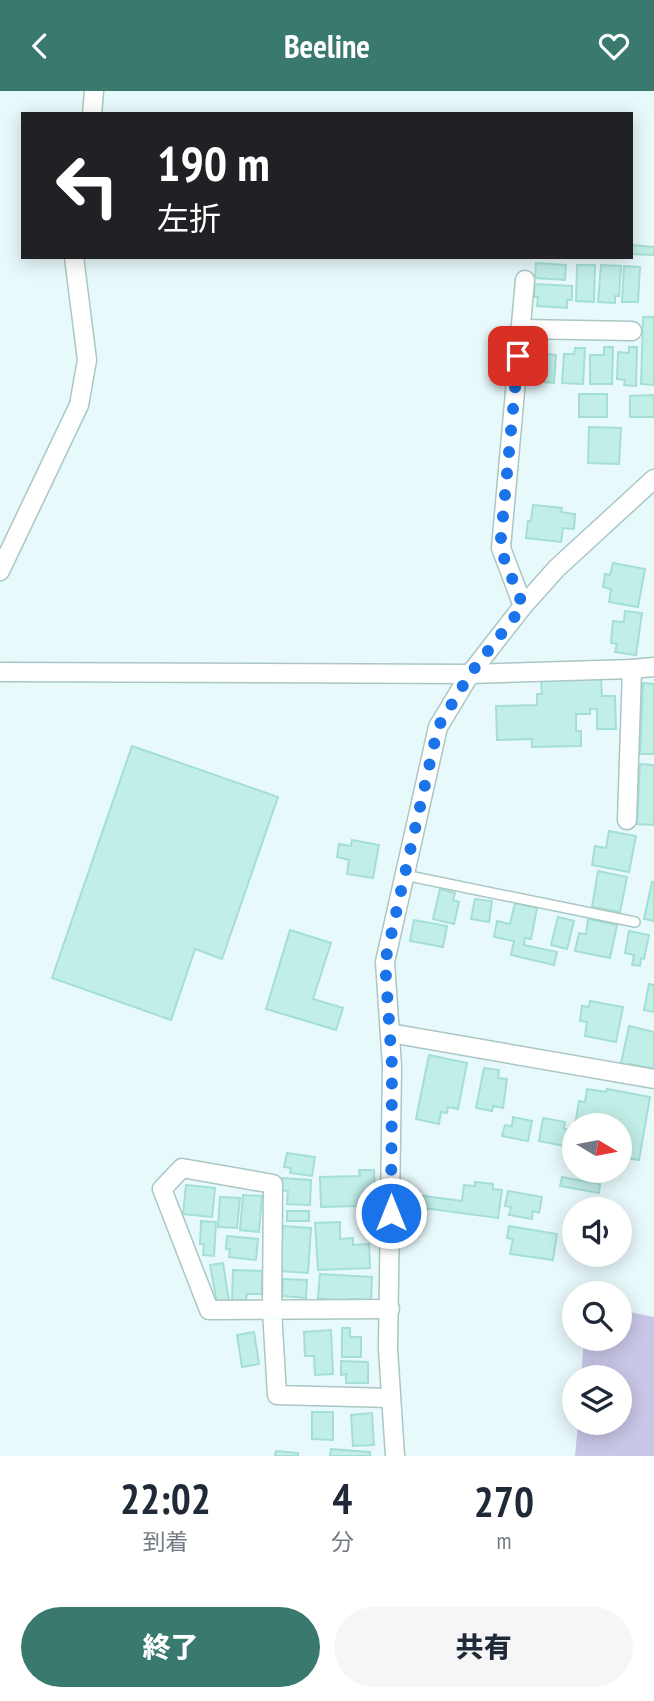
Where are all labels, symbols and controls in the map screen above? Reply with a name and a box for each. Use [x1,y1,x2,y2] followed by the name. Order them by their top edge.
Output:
[284,25,370,67] text: Beeline
[21,27,59,65] icon: back
[595,27,633,65] icon: heart
[157,131,270,195] text: 190 m
[42,140,133,231] icon: left
[157,197,221,239] text: 左折
[488,326,548,386] pin
[499,337,537,375] icon: arrive
[562,1113,632,1183] north arrow
[562,1113,632,1435] map controls
[354,1176,428,1250] position arrow
[562,1197,632,1267] button: sound
[562,1281,632,1351] button: search
[562,1365,632,1435] button: layers
[120,1471,211,1526] text: 22:02
[332,1471,352,1526] text: 4
[474,1474,534,1529] text: 270
[496,1526,511,1555] text: m
[142,1527,188,1556] text: 到着
[331,1527,354,1556] text: 分
[21,1607,320,1687] button: 終了
[334,1607,633,1687] button: 共有

